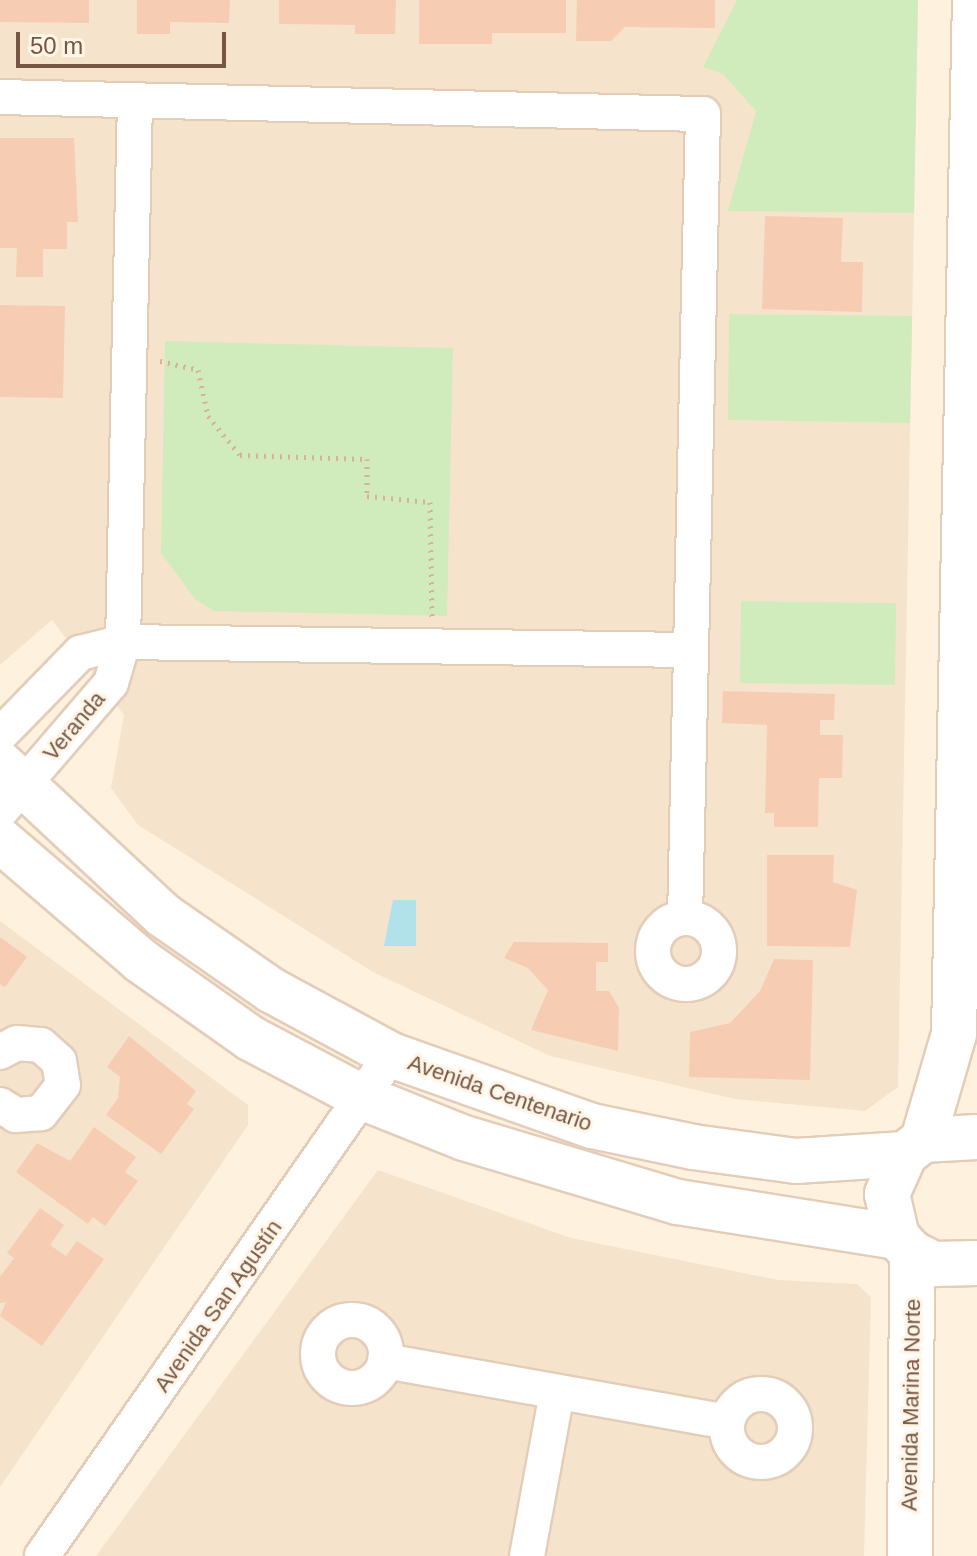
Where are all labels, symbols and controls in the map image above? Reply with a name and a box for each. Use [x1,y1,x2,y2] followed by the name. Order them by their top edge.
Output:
[20,16,230,66] scale bar
[30,32,83,59] text: 50 m
[38,686,110,766] street label: Veranda
[405,1049,595,1137] street label: Avenida Centenario
[148,1214,288,1398] street label: Avenida San Agustín
[896,1299,926,1511] street label: Avenida Marina Norte

